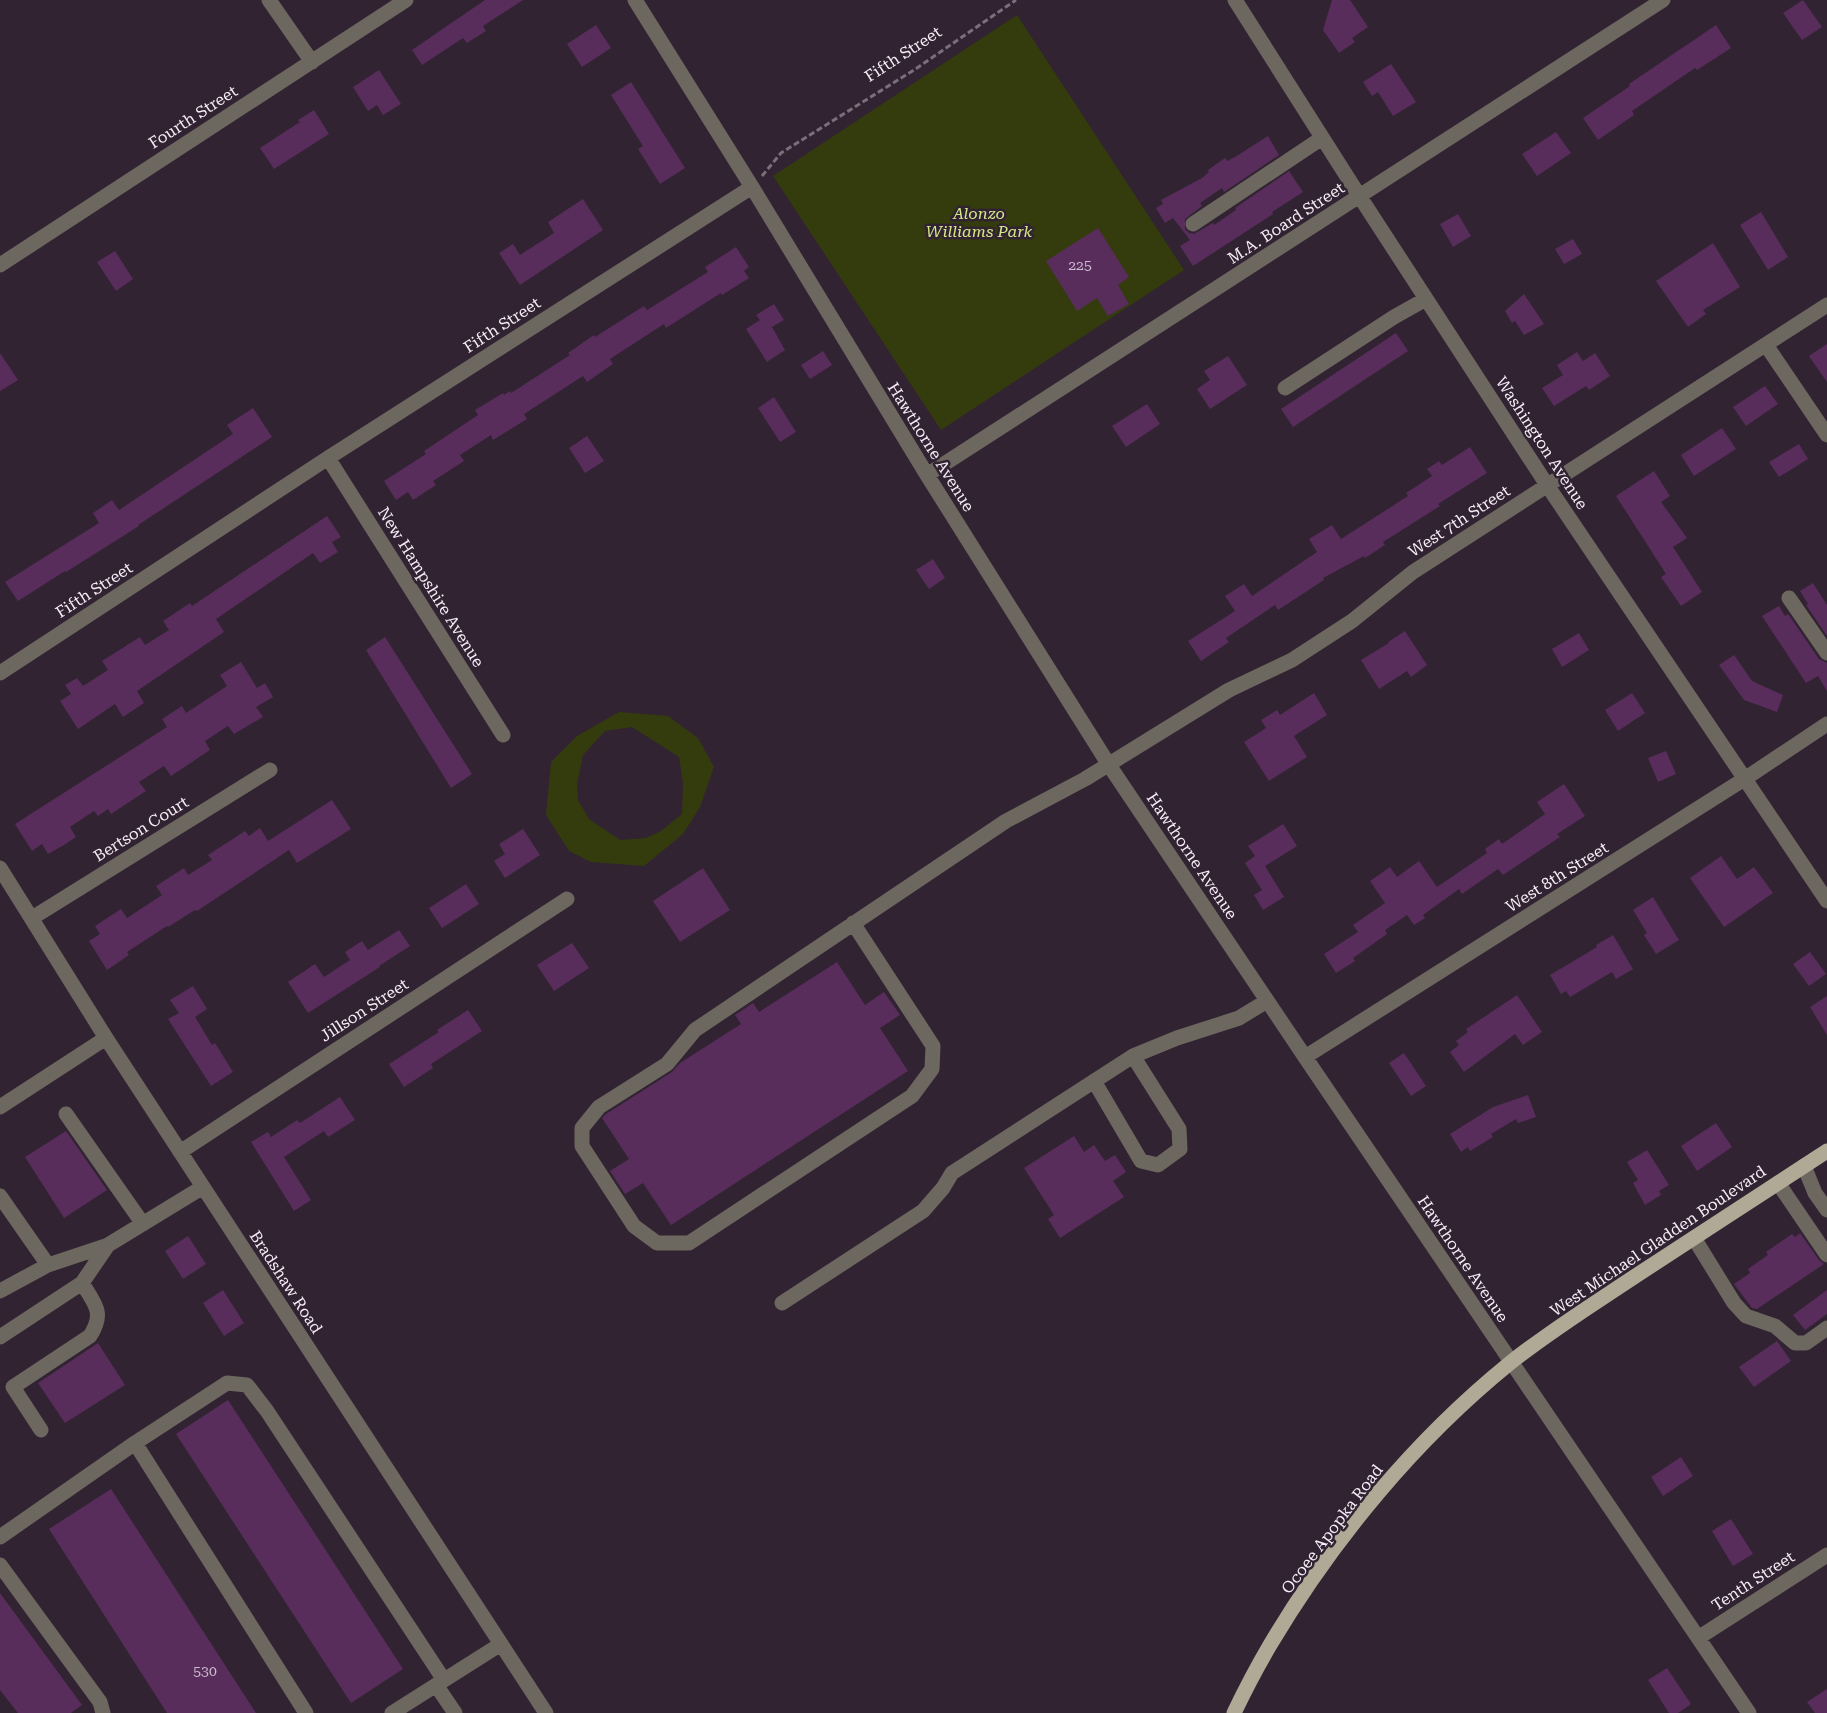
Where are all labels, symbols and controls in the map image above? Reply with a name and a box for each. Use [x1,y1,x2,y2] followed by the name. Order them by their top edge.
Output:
[861,22,945,86] street label: Fifth Street
[145,81,241,153] street label: Fourth Street
[1224,178,1348,268] street label: M.A. Board Street
[926,204,1032,241] park label: Alonzo Williams Park
[1068,257,1092,273] house number: 225
[460,293,544,357] street label: Fifth Street
[1492,373,1592,513] street label: Washington Avenue
[884,379,979,515] street label: Hawthorne Avenue
[1405,481,1513,561] street label: West 7th Street
[374,503,488,671] street label: New Hampshire Avenue
[52,558,136,622] street label: Fifth Street
[1143,789,1242,923] street label: Hawthorne Avenue
[90,792,192,866] street label: Bertson Court
[1502,838,1612,916] street label: West 8th Street
[316,974,412,1046] street label: Jillson Street
[1547,1162,1769,1320] street label: West Michael Gladden Boulevard
[1414,1192,1513,1326] street label: Hawthorne Avenue
[246,1227,326,1337] street label: Bradshaw Road
[1277,1461,1387,1597] street label: Ocoee Apopka Road
[1708,1547,1798,1615] street label: Tenth Street
[193,1663,217,1679] house number: 530

